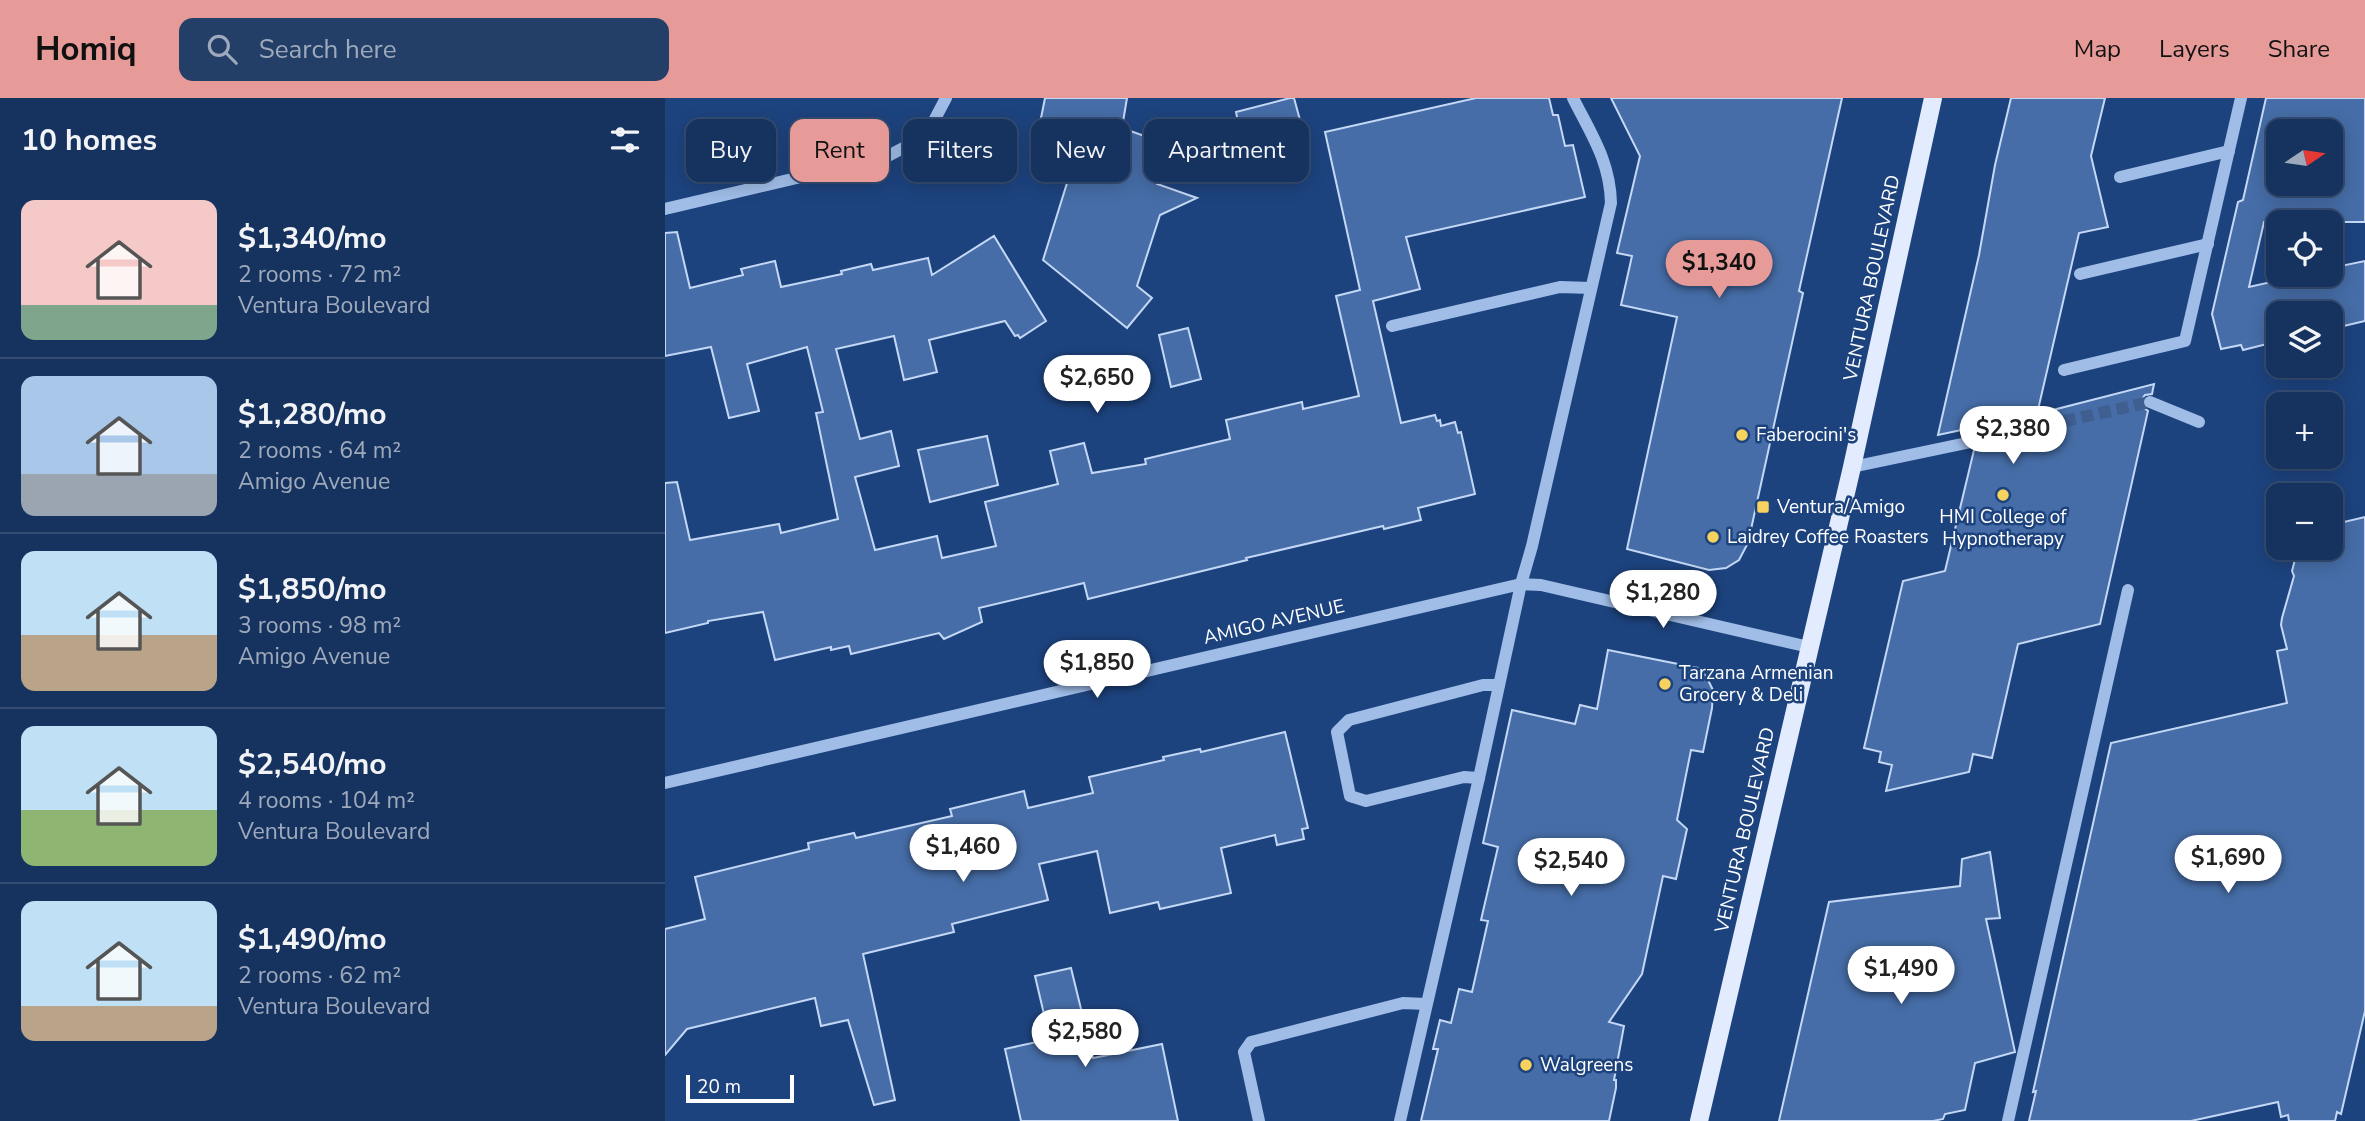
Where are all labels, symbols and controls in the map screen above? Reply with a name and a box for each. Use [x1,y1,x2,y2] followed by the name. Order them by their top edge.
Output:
[179,18,669,81] search box
[35,27,137,72] text: Homiq
[203,30,241,68] icon: search
[259,32,397,67] text: Search here
[2074,33,2121,65] text: Map
[2159,33,2230,65] text: Layers
[2268,33,2330,65] text: Share
[686,119,776,182] chip: Buy
[790,119,889,182] chip: Rent
[903,119,1017,182] chip: Filters
[1031,119,1130,182] chip: New
[1144,119,1309,182] chip: Apartment
[2266,119,2343,196] north arrow
[2266,119,2343,560] map controls
[21,120,157,161] text: 10 homes
[606,121,644,159] icon: filters
[1837,173,1907,384] street label: VENTURA BOULEVARD
[2266,210,2343,287] button: locate
[238,218,387,259] text: $1,340/mo
[77,228,161,312] icon: home
[1662,240,1776,300] pin: $1,340
[1682,247,1756,278] text: $1,340
[238,259,401,290] text: 2 rooms · 72 m²
[238,290,430,321] text: Ventura Boulevard
[2266,301,2343,378] button: layers
[1040,356,1154,415] pin: $2,650
[1060,362,1134,393] text: $2,650
[2266,392,2343,469] button: +
[238,394,387,435] text: $1,280/mo
[77,404,161,488] icon: home
[1956,406,2070,466] pin: $2,380
[1976,413,2050,444] text: $2,380
[1756,422,1856,448] place label: Faberocini's
[1734,427,1750,443] marker: Faberocini's
[238,435,401,466] text: 2 rooms · 64 m²
[238,466,390,497] text: Amigo Avenue
[2266,483,2343,560] button: −
[1995,487,2011,503] marker: HMI College of Hypnotherapy
[1776,494,1905,520] place label: Ventura/Amigo
[1755,499,1771,515] marker: Ventura/Amigo
[1939,504,2067,552] place label: HMI College of Hypnotherapy
[1727,524,1929,550] place label: Laidrey Coffee Roasters
[1705,529,1721,545] marker: Laidrey Coffee Roasters
[238,569,387,610] text: $1,850/mo
[1606,570,1720,630] pin: $1,280
[1626,577,1700,608] text: $1,280
[77,579,161,663] icon: home
[1201,593,1347,651] street label: AMIGO AVENUE
[238,610,401,641] text: 3 rooms · 98 m²
[1040,640,1154,700] pin: $1,850
[238,641,390,672] text: Amigo Avenue
[1060,647,1134,678] text: $1,850
[1679,660,1834,708] place label: Tarzana Armenian Grocery & Deli
[1657,676,1673,692] marker: Tarzana Armenian Grocery & Deli
[1708,725,1781,936] street label: VENTURA BOULEVARD
[238,744,387,785] text: $2,540/mo
[77,754,161,838] icon: home
[238,785,415,816] text: 4 rooms · 104 m²
[238,816,430,847] text: Ventura Boulevard
[906,824,1020,884] pin: $1,460
[926,831,1000,862] text: $1,460
[2171,836,2285,895] pin: $1,690
[1514,838,1628,898] pin: $2,540
[2191,842,2265,873] text: $1,690
[1534,845,1608,876] text: $2,540
[238,919,387,960] text: $1,490/mo
[77,929,161,1013] icon: home
[1844,946,1958,1006] pin: $1,490
[1864,953,1938,984] text: $1,490
[238,960,401,991] text: 2 rooms · 62 m²
[238,991,430,1022] text: Ventura Boulevard
[1028,1010,1142,1069] pin: $2,580
[1048,1016,1122,1047] text: $2,580
[1540,1052,1633,1078] place label: Walgreens
[1518,1057,1534,1073] marker: Walgreens
[686,1072,795,1104] scale bar
[697,1074,741,1100] text: 20 m

